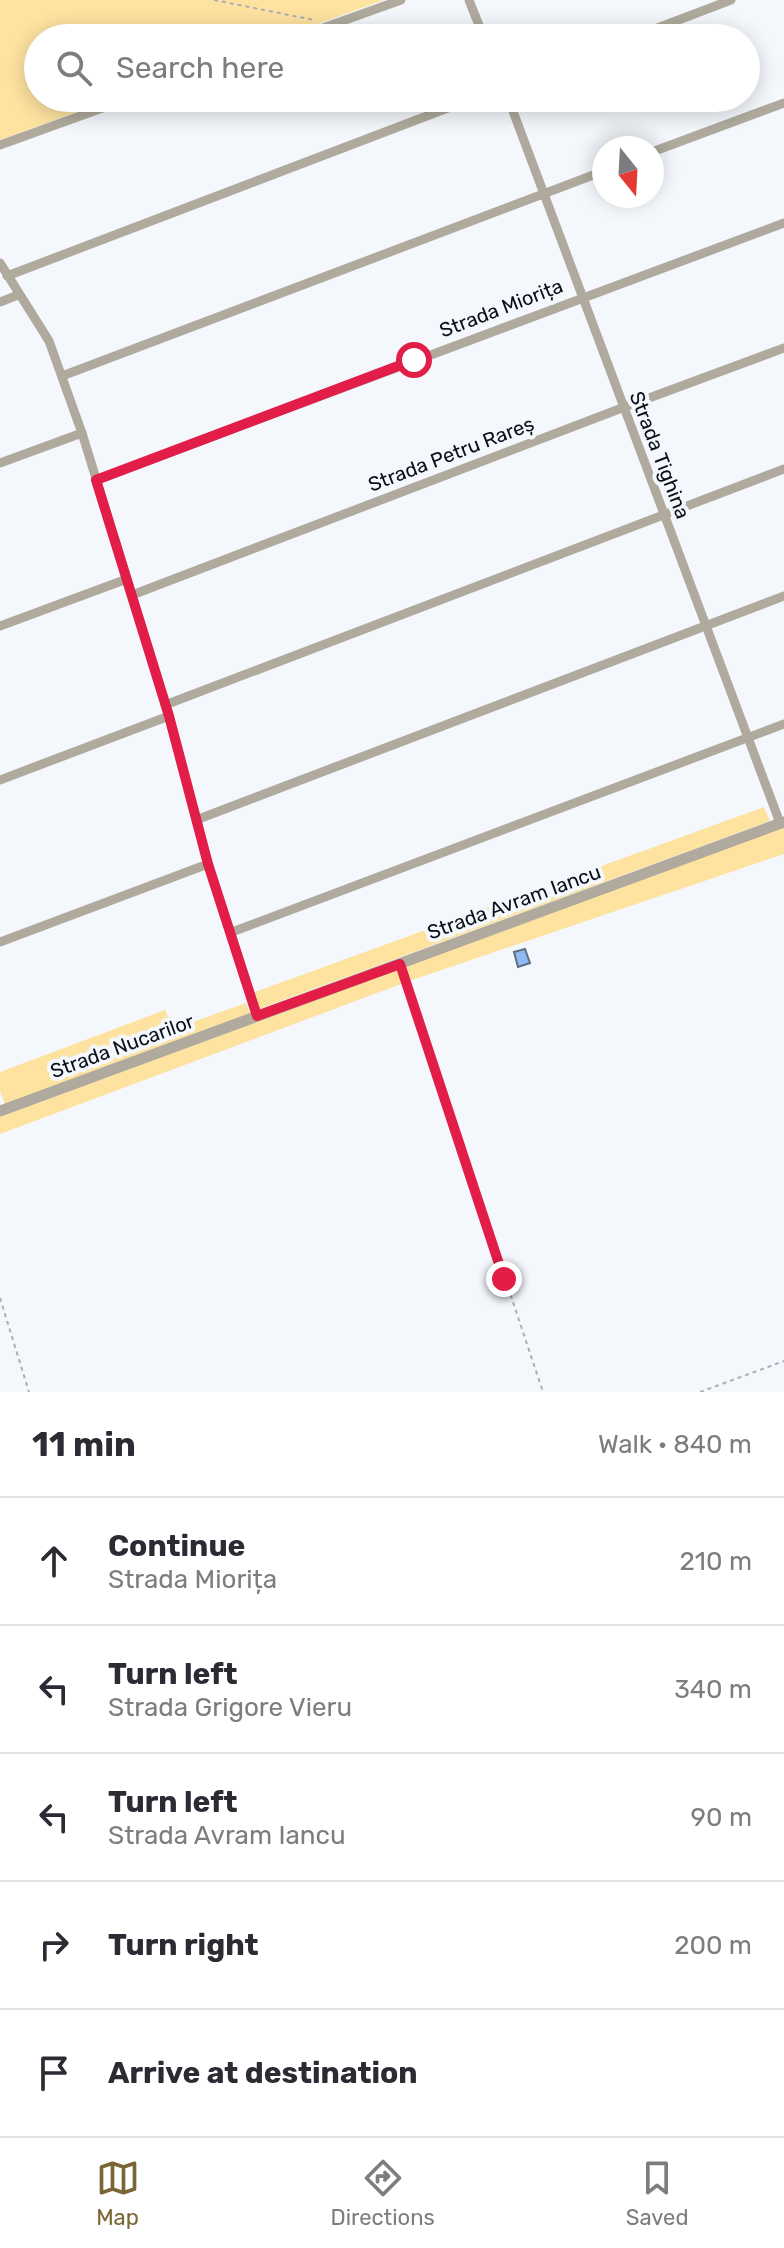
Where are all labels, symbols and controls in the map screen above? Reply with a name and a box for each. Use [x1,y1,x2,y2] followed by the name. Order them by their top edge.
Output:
[24,24,760,112] search box
[52,46,96,90] icon: search
[116,50,284,86] text: Search here
[592,136,664,208] north arrow
[436,273,566,343] street label: Strada Miorița
[396,342,432,378] route start
[625,388,695,522] street label: Strada Tighina
[365,411,537,497] street label: Strada Petru Rareș
[424,859,604,945] street label: Strada Avram Iancu
[47,1009,197,1083] street label: Strada Nucarilor
[486,1261,522,1297] route end
[32,1424,136,1465] text: 11 min
[598,1429,752,1460] text: Walk · 840 m
[108,1528,245,1564] text: Continue
[32,1539,76,1583] icon: ahead
[680,1546,752,1577] text: 210 m
[108,1564,277,1595] text: Strada Miorița
[108,1656,238,1692] text: Turn left
[32,1667,76,1711] icon: left
[674,1674,752,1705] text: 340 m
[108,1692,352,1723] text: Strada Grigore Vieru
[108,1784,238,1820] text: Turn left
[32,1795,76,1839] icon: left
[691,1802,752,1833] text: 90 m
[108,1820,346,1851] text: Strada Avram Iancu
[32,1923,76,1967] icon: right
[108,1927,259,1963] text: Turn right
[674,1930,752,1961] text: 200 m
[32,2051,76,2095] icon: arrive
[108,2055,418,2091] text: Arrive at destination
[96,2156,140,2231] tab: Map
[331,2156,435,2231] tab: Directions
[626,2156,689,2231] tab: Saved

